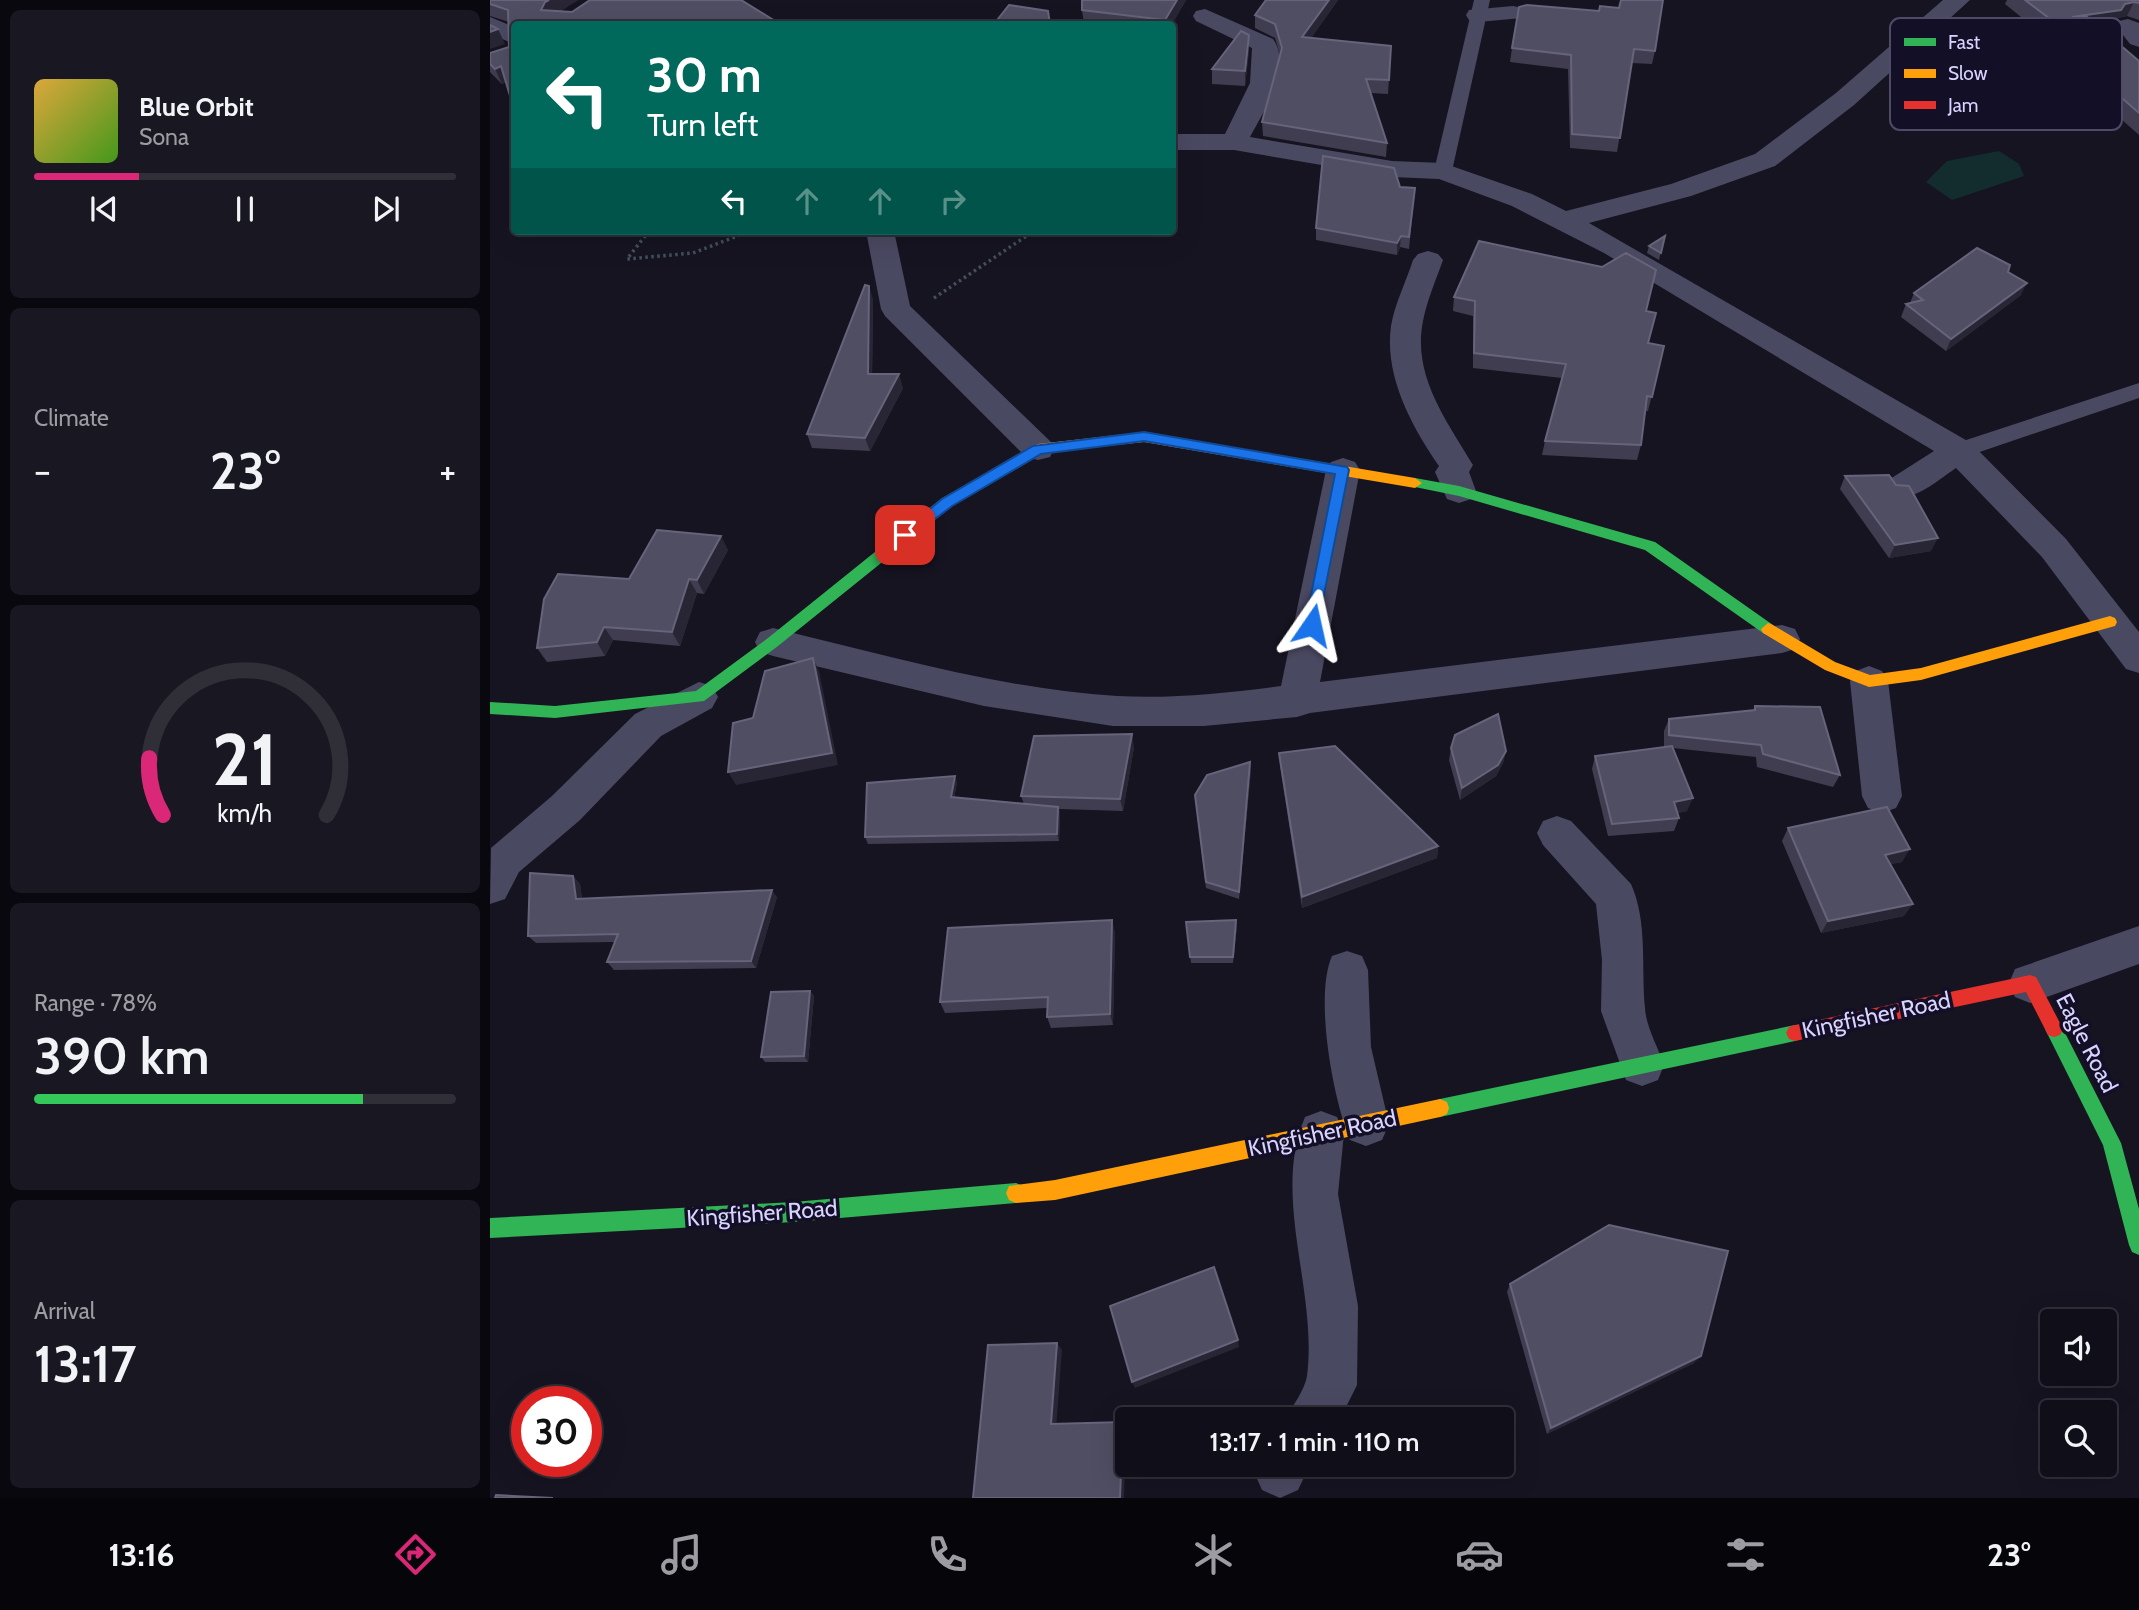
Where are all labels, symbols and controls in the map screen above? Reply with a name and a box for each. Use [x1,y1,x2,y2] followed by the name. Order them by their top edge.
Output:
[1890,18,2122,130] legend
[1948,31,1981,54] text: Fast
[647,45,762,104] text: 30 m
[532,49,623,140] icon: left
[1948,62,1988,85] text: Slow
[139,91,254,123] text: Blue Orbit
[1947,94,1978,117] text: Jam
[647,105,758,144] text: Turn left
[139,123,189,151] text: Sona
[715,182,753,220] icon: left
[788,182,826,220] icon: ahead
[861,182,899,220] icon: ahead
[934,182,972,220] icon: right
[85,190,123,228] icon: previous
[226,190,264,228] icon: pause
[367,190,405,228] icon: next
[34,404,109,432] text: Climate
[210,439,280,502] text: 23°
[34,447,51,494] text: −
[439,447,456,494] text: +
[875,505,935,565] pin
[886,516,924,554] icon: arrive
[1275,588,1349,662] position arrow
[212,715,278,803] text: 21
[218,798,272,828] text: km/h
[1799,986,1953,1044] street label: Kingfisher Road
[34,989,157,1017] text: Range · 78%
[2050,989,2124,1097] street label: Eagle Road
[34,1024,210,1087] text: 390 km
[1245,1104,1399,1162] street label: Kingfisher Road
[686,1194,838,1232] street label: Kingfisher Road
[34,1297,95,1325] text: Arrival
[2040,1309,2117,1477] map controls
[2040,1309,2117,1386] button: sound
[34,1332,137,1395] text: 13:17
[511,1386,602,1477] speed limit sign: 30
[2040,1400,2117,1477] button: search
[1209,1426,1420,1458] text: 13:17 · 1 min · 110 m
[391,1530,440,1579] icon: directions
[657,1530,706,1579] icon: music
[923,1530,972,1579] icon: phone
[1189,1530,1238,1579] icon: climate
[1455,1530,1504,1579] icon: car
[1721,1530,1770,1579] icon: filters
[108,1535,174,1574] text: 13:16
[1987,1535,2030,1574] text: 23°

